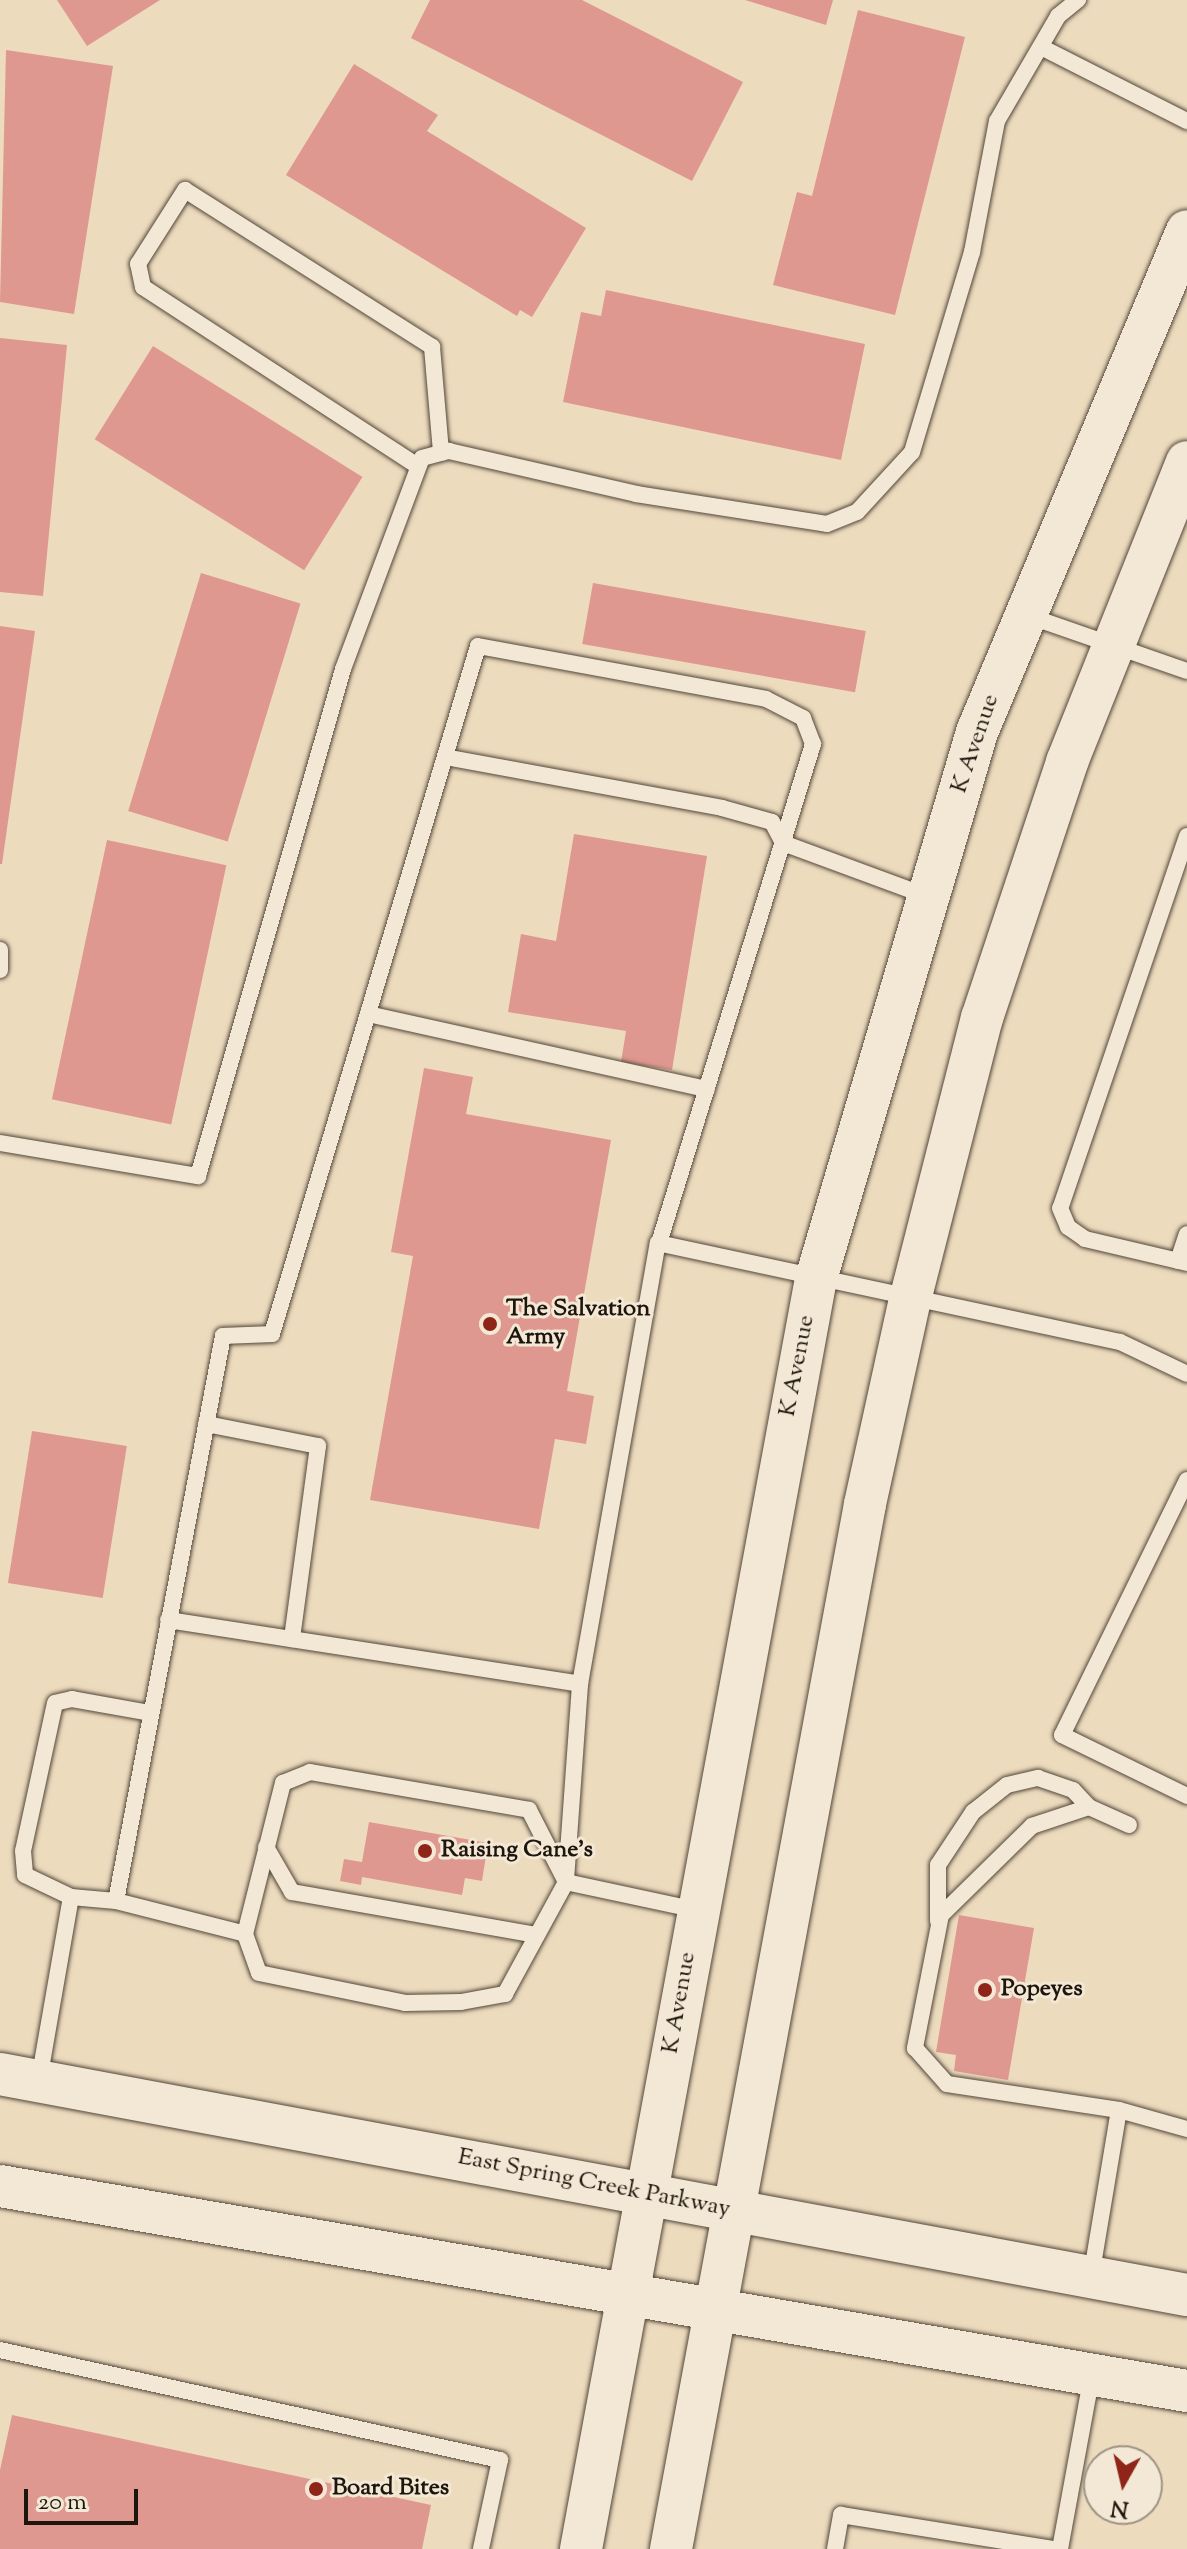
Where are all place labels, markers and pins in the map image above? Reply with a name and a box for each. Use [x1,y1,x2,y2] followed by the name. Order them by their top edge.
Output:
[506,1296,650,1352] place label: The Salvation Army
[481,1315,499,1333] marker: The Salvation Army
[441,1837,593,1865] place label: Raising Cane's
[416,1842,434,1860] marker: Raising Cane's
[1001,1976,1083,2004] place label: Popeyes
[976,1981,994,1999] marker: Popeyes
[332,2475,449,2503] place label: Board Bites
[307,2480,325,2498] marker: Board Bites

